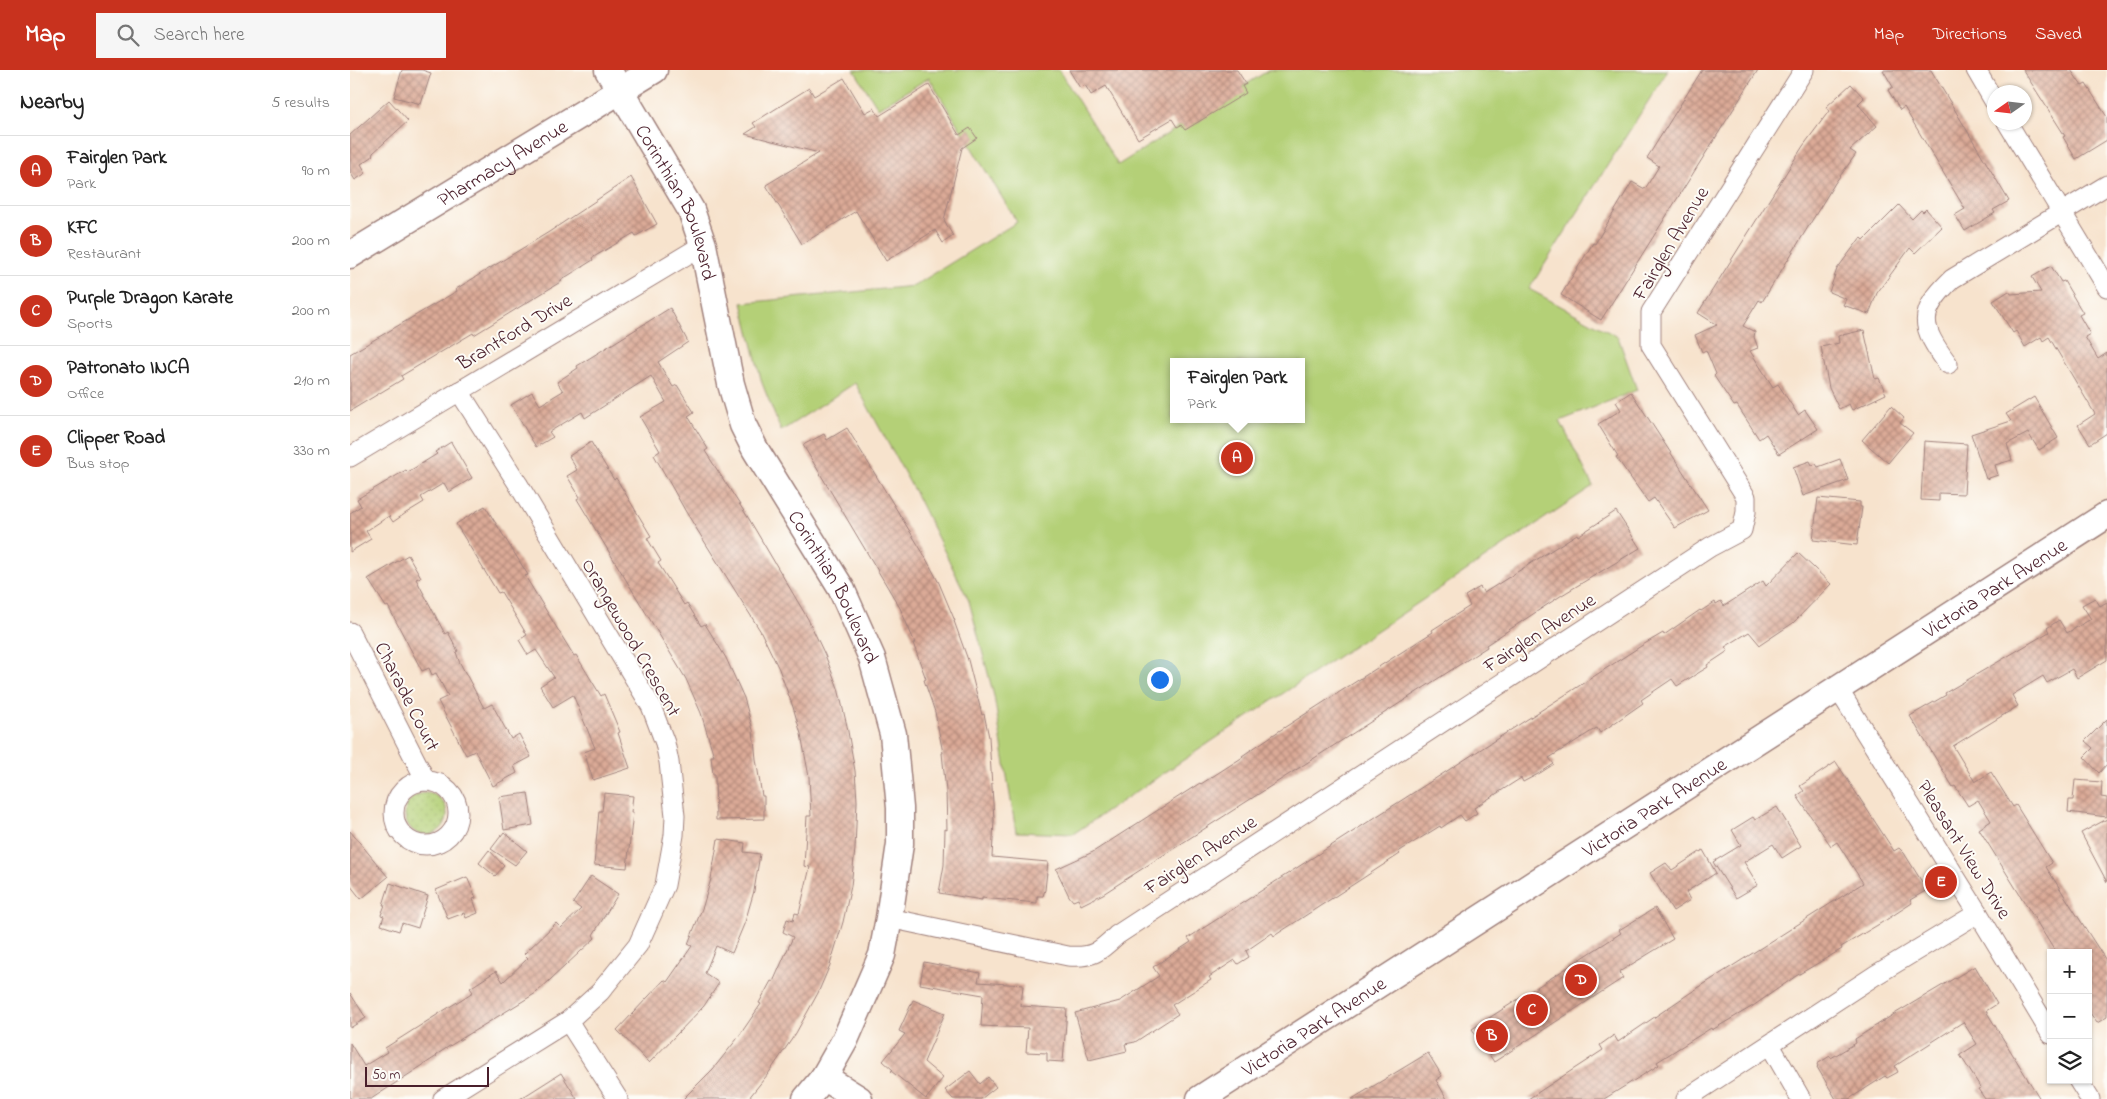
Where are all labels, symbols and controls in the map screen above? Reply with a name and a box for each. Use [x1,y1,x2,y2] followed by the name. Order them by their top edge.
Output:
[96,13,446,58] search box
[25,18,66,53] text: Map
[114,21,142,49] icon: search
[154,22,245,49] text: Search here
[1874,22,1904,48] text: Map
[1932,22,2007,48] text: Directions
[2035,22,2082,48] text: Saved
[1987,85,2032,130] north arrow
[20,88,84,118] text: Nearby
[271,91,330,115] text: 5 results
[433,114,574,215] street label: Pharmacy Avenue
[626,120,722,283] street label: Corinthian Boulevard
[67,145,167,172] text: Fairglen Park
[31,159,41,183] text: A
[302,159,330,183] text: 90 m
[67,172,96,196] text: Park
[1626,182,1719,308] street label: Fairglen Avenue
[67,215,97,242] text: KFC
[31,229,41,253] text: B
[292,229,330,253] text: 200 m
[67,242,141,266] text: Restaurant
[67,285,233,312] text: Purple Dragon Karate
[451,287,578,379] street label: Brantford Drive
[32,299,40,323] text: C
[292,299,330,323] text: 200 m
[67,312,113,336] text: Sports
[67,355,189,382] text: Patronato INCA
[1170,358,1305,423] popup
[1188,365,1287,392] text: Fairglen Park
[30,369,42,393] text: D
[294,369,330,393] text: 210 m
[67,382,104,406] text: Office
[1188,392,1217,416] text: Park
[67,425,165,452] text: Clipper Road
[31,439,41,463] text: E
[293,439,330,463] text: 330 m
[1221,439,1253,477] pin: A
[67,452,130,476] text: Bus stop
[779,505,885,669] street label: Corinthian Boulevard
[1917,532,2074,647] street label: Victoria Park Avenue
[572,554,687,724] street label: Orangewood Crescent
[1478,587,1603,683] street label: Fairglen Avenue
[366,637,446,757] street label: Charade Court
[1147,667,1173,693] your location
[1577,751,1733,867] street label: Victoria Park Avenue
[1908,775,2017,925] street label: Pleasant View Drive
[1139,809,1264,905] street label: Fairglen Avenue
[1925,863,1957,901] pin: E
[2047,949,2092,1084] map controls
[2047,949,2092,994] button: +
[1565,961,1597,999] pin: D
[1236,971,1393,1086] street label: Victoria Park Avenue
[1516,991,1548,1029] pin: C
[2047,994,2092,1039] button: −
[1476,1017,1508,1055] pin: B
[2047,1039,2092,1084] button: layers
[365,1064,489,1087] scale bar
[372,1065,400,1086] text: 50 m

